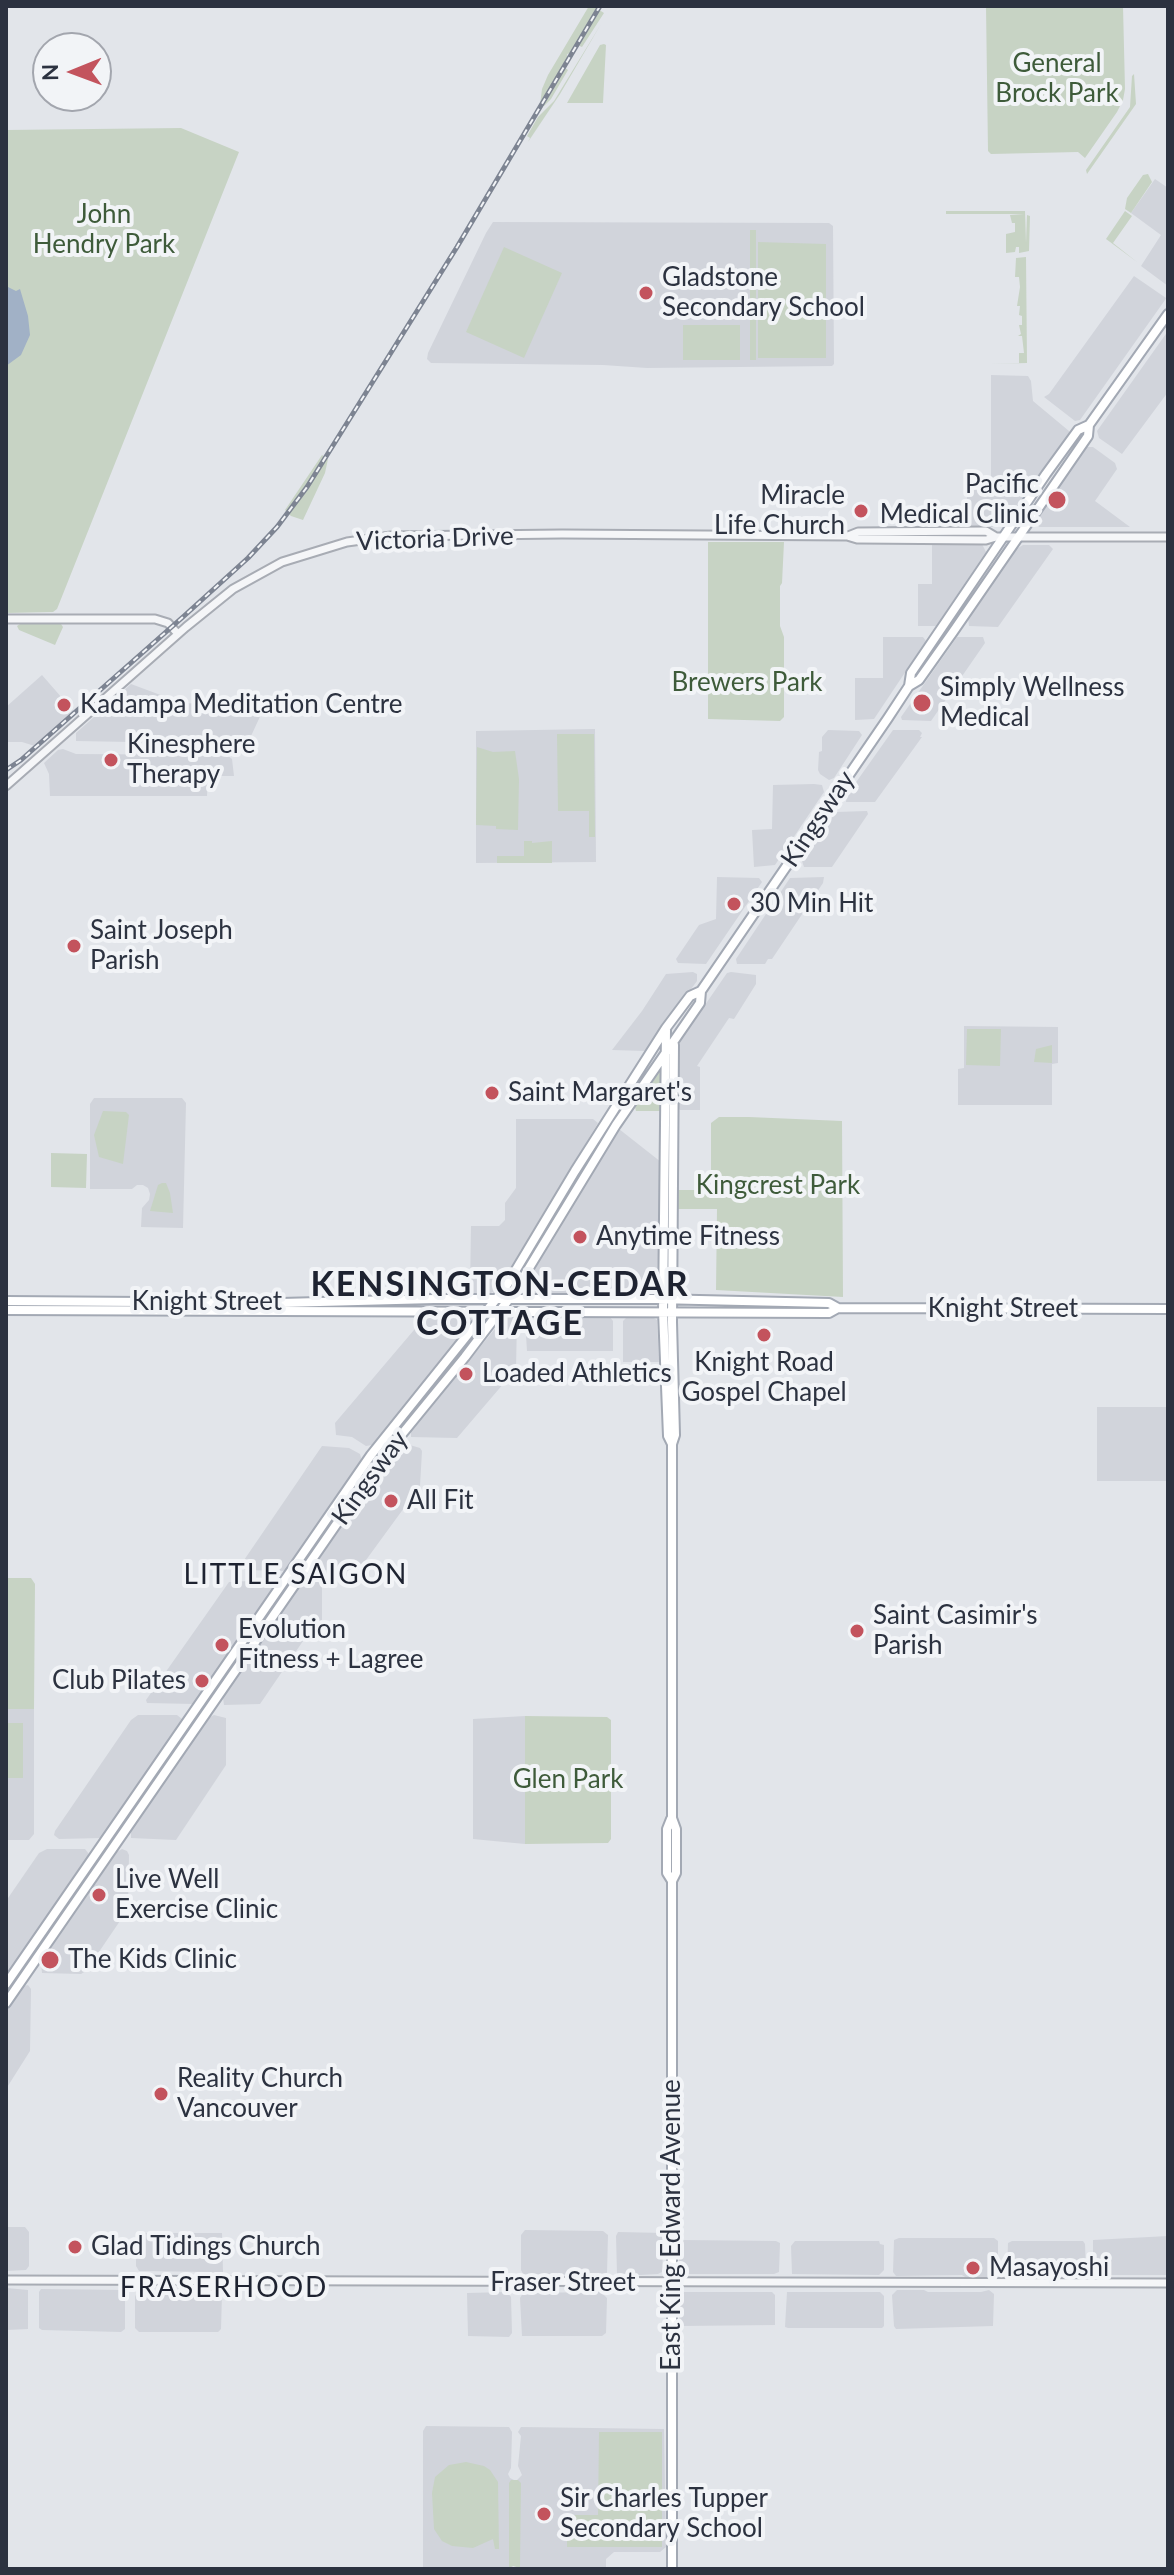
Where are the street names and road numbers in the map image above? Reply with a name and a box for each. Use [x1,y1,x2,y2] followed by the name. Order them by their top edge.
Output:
[356,521,514,557] street label: Victoria Drive
[775,765,861,873] street label: Kingsway
[132,1286,282,1318] street label: Knight Street
[928,1293,1078,1325] street label: Knight Street
[325,1425,415,1531] street label: Kingsway
[656,2079,688,2371] street label: East King Edward Avenue
[490,2267,636,2299] street label: Fraser Street

